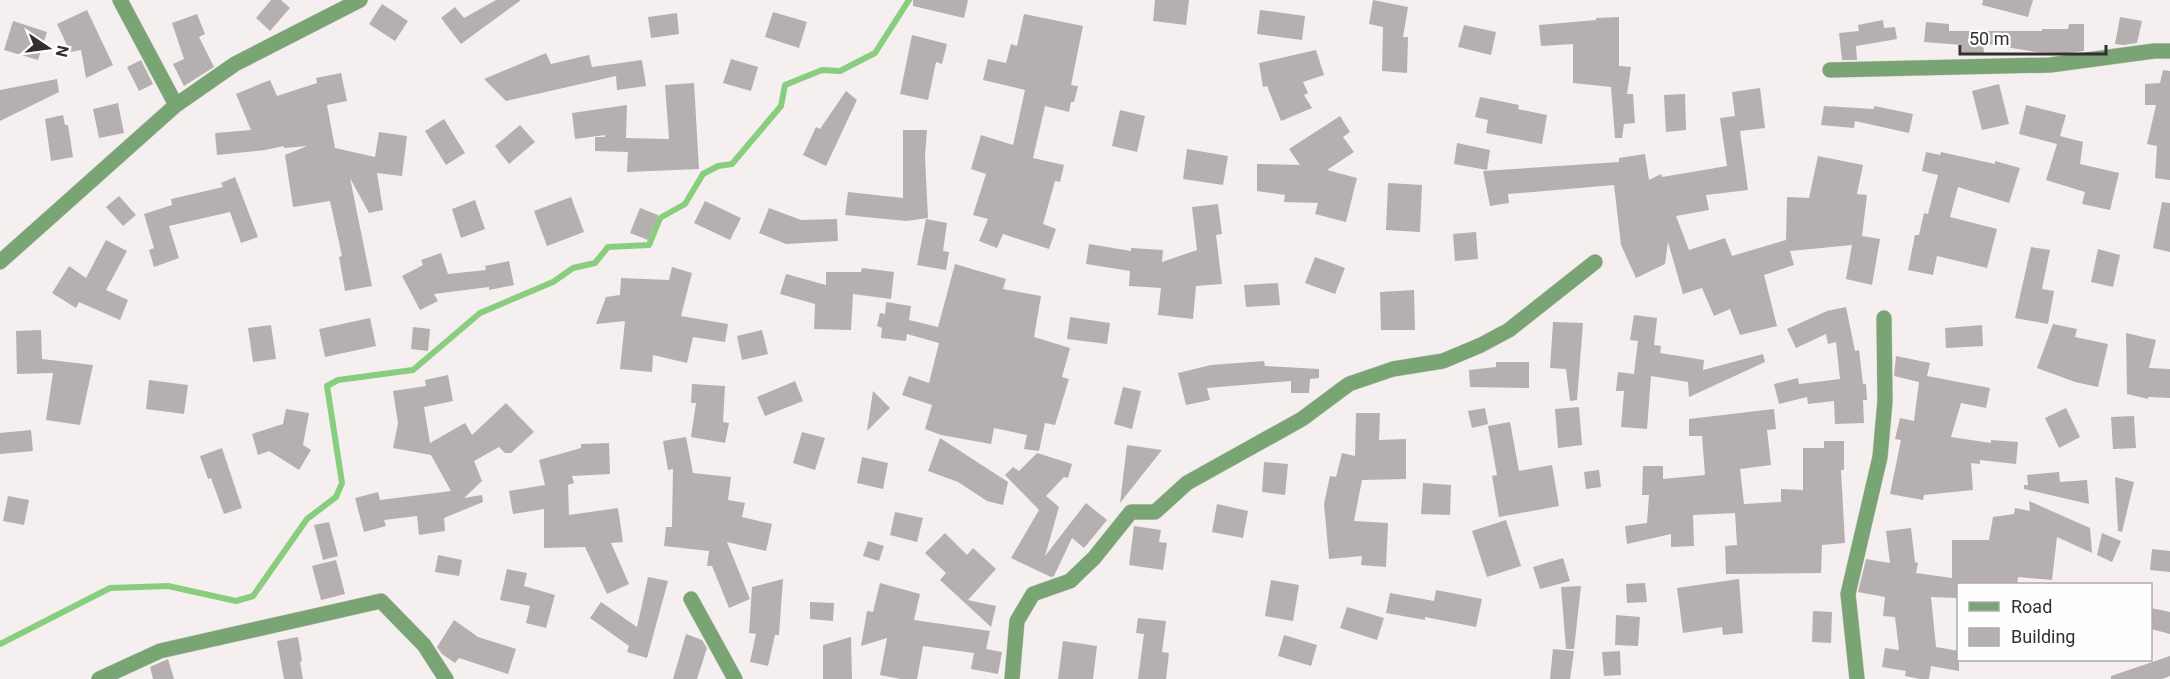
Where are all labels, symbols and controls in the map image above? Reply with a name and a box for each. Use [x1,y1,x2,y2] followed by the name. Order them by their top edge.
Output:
[18,18,78,78] north arrow
[1960,18,2106,56] scale bar
[1969,28,2009,49] text: 50 m
[52,44,73,59] text: N
[1957,583,2152,661] legend
[2011,596,2052,617] text: Road
[2011,626,2075,647] text: Building

